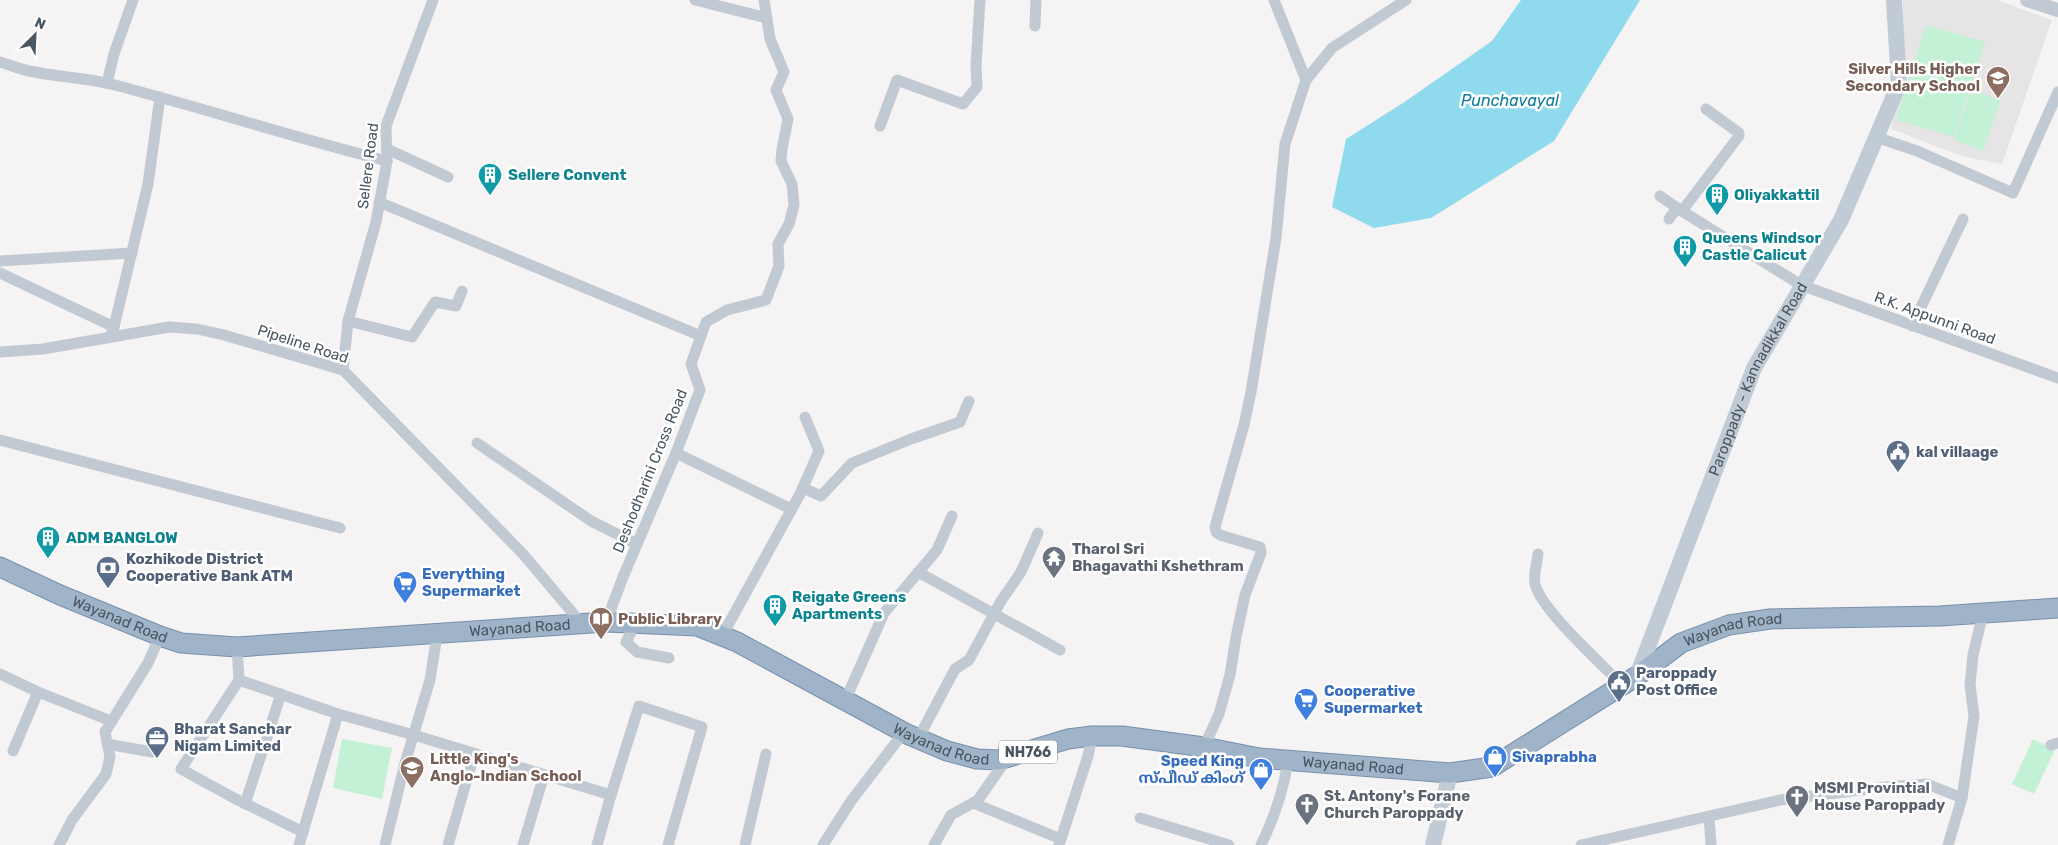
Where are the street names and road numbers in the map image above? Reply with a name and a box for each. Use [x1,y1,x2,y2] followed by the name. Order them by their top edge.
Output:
[354,122,382,210] street label: Sellere Road
[1705,279,1811,478] street label: Paroppady - Kannadikkal Road
[1872,288,1998,348] street label: R.K. Appunni Road
[255,321,351,367] street label: Pipeline Road
[609,387,691,555] street label: Deshodharini Cross Road
[70,592,170,647] street label: Wayanad Road
[1681,610,1783,650] street label: Wayanad Road
[468,615,571,640] street label: Wayanad Road
[890,719,990,769] street label: Wayanad Road
[999,740,1057,764] road number: NH766
[1302,752,1405,778] street label: Wayanad Road

